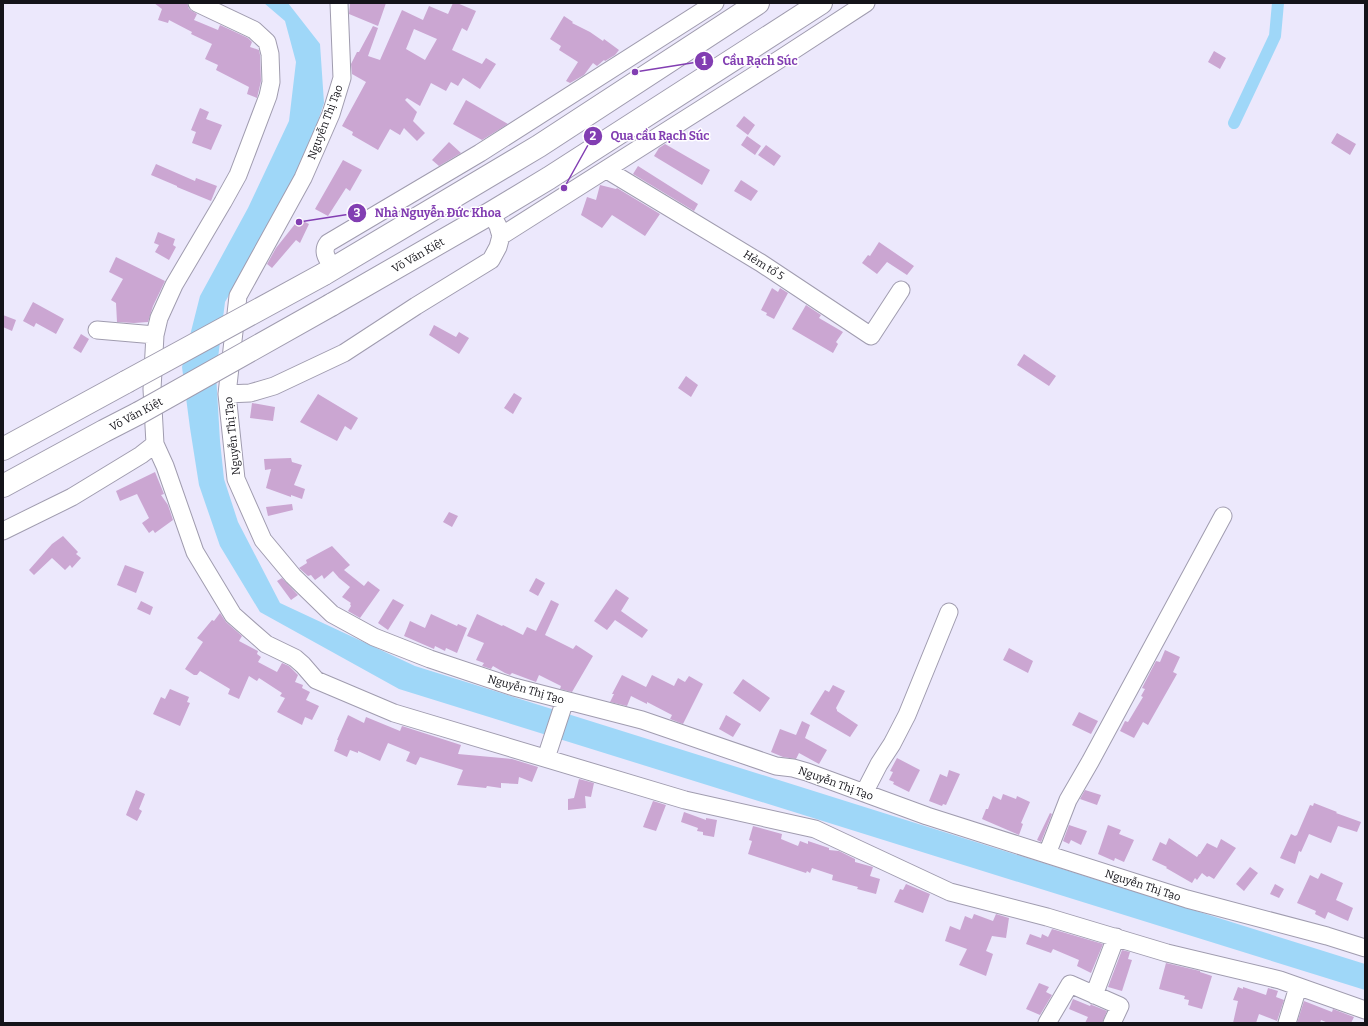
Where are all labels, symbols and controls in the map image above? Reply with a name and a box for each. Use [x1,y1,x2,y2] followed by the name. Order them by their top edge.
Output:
[694,49,805,73] callout: Cầu Rạch Súc
[722,53,798,68] text: Cầu Rạch Súc
[701,54,707,68] text: 1
[305,83,346,161] street label: Nguyễn Thị Tạo
[583,124,718,148] callout: Qua cầu Rạch Súc
[610,128,710,143] text: Qua cầu Rạch Súc
[590,129,597,143] text: 2
[347,201,509,225] callout: Nhà Nguyễn Đức Khoa
[375,204,502,220] text: Nhà Nguyễn Đức Khoa
[354,206,361,220] text: 3
[390,235,447,276] street label: Võ Văn Kiệt
[741,248,787,283] street label: Hẻm tổ 5
[108,395,165,434] street label: Võ Văn Kiệt
[222,396,243,476] street label: Nguyễn Thị Tạo
[486,672,566,707] street label: Nguyễn Thị Tạo
[797,764,875,803] street label: Nguyễn Thị Tạo
[1103,867,1182,904] street label: Nguyễn Thị Tạo

